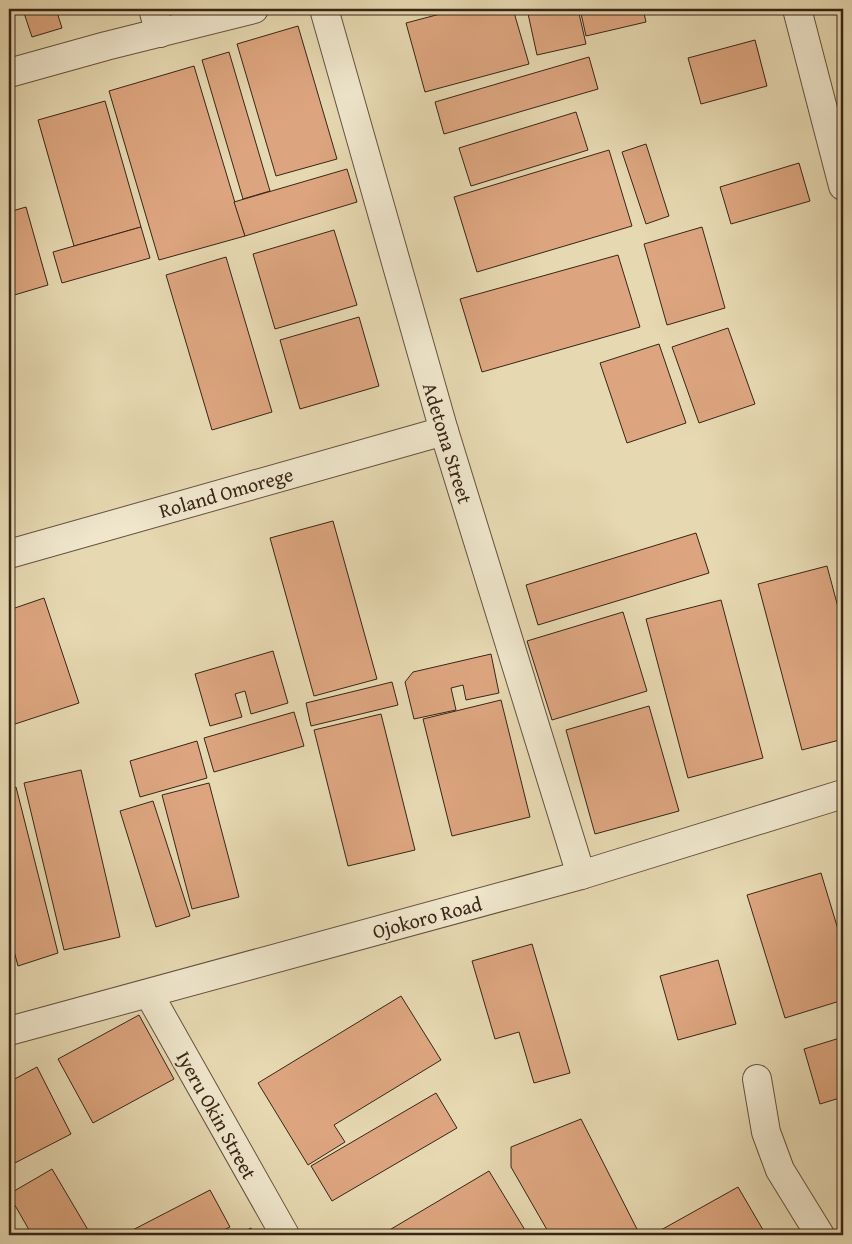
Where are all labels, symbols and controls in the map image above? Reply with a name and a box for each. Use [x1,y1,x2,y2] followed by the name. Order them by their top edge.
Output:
[416,379,480,507] street label: Adetona Street
[155,459,297,525] street label: Roland Omorege
[369,888,485,946] street label: Ojokoro Road
[170,1046,264,1184] street label: Iyeru Okin Street

